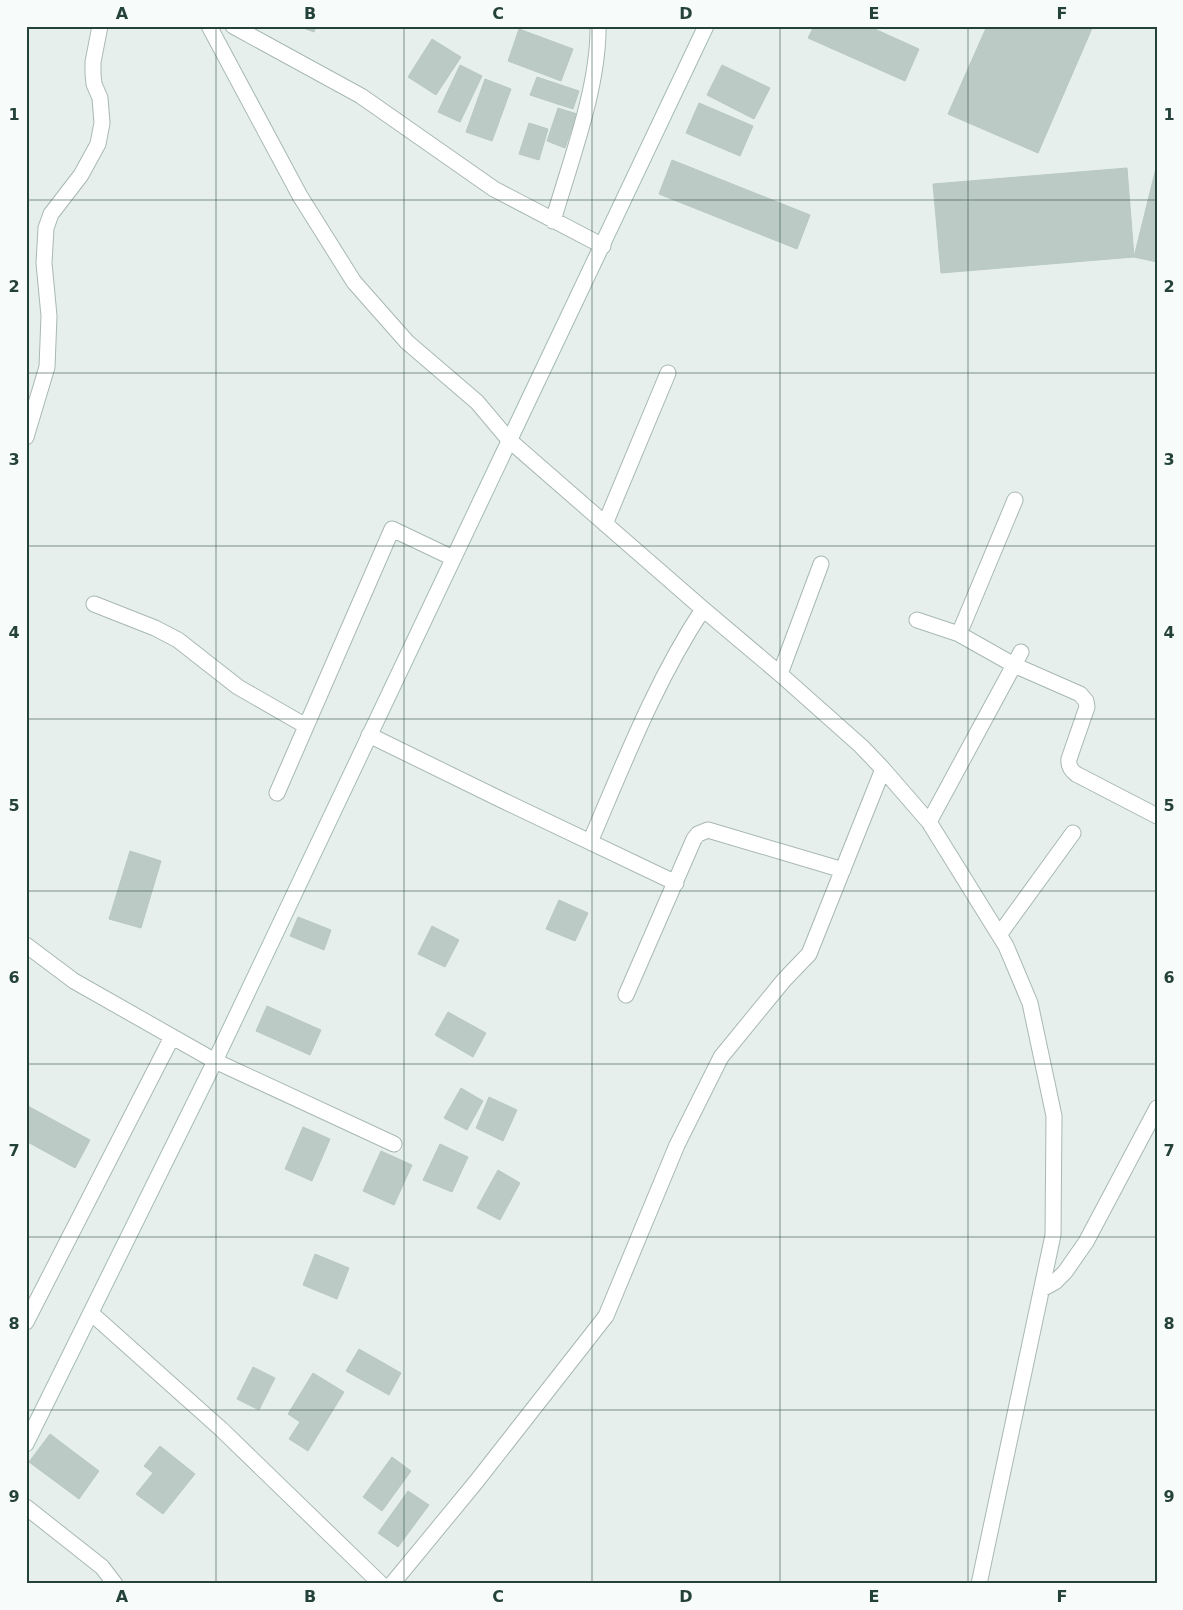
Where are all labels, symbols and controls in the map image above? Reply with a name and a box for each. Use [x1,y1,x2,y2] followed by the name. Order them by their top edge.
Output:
[116,4,129,23] text: A
[304,4,316,23] text: B
[492,4,504,23] text: C
[679,4,693,23] text: D
[869,4,879,23] text: E
[1057,4,1067,23] text: F
[8,105,20,124] text: 1
[1163,105,1175,124] text: 1
[8,277,20,296] text: 2
[1163,277,1175,296] text: 2
[8,450,20,469] text: 3
[1163,450,1175,469] text: 3
[8,623,20,642] text: 4
[1163,623,1175,642] text: 4
[8,796,20,815] text: 5
[1163,796,1175,815] text: 5
[8,968,20,987] text: 6
[1163,968,1175,987] text: 6
[8,1141,20,1160] text: 7
[1163,1141,1175,1160] text: 7
[8,1314,20,1333] text: 8
[1163,1314,1175,1333] text: 8
[8,1487,20,1506] text: 9
[1163,1487,1175,1506] text: 9
[116,1587,129,1606] text: A
[304,1587,316,1606] text: B
[492,1587,504,1606] text: C
[679,1587,693,1606] text: D
[869,1587,879,1606] text: E
[1057,1587,1067,1606] text: F

